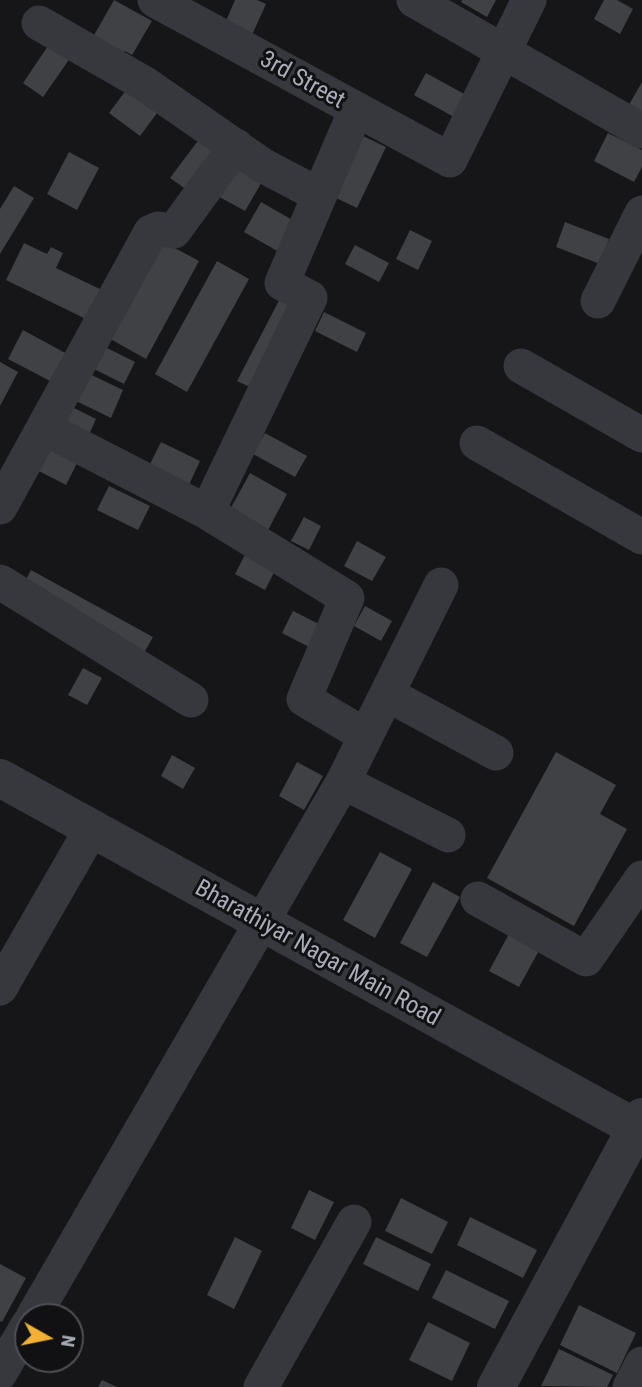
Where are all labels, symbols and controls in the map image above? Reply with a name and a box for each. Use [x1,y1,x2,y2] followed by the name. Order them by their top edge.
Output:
[255,46,349,116] street label: 3rd Street
[189,875,445,1033] street label: Bharathiyar Nagar Main Road
[14,1303,84,1373] north arrow
[56,1333,81,1349] text: N

